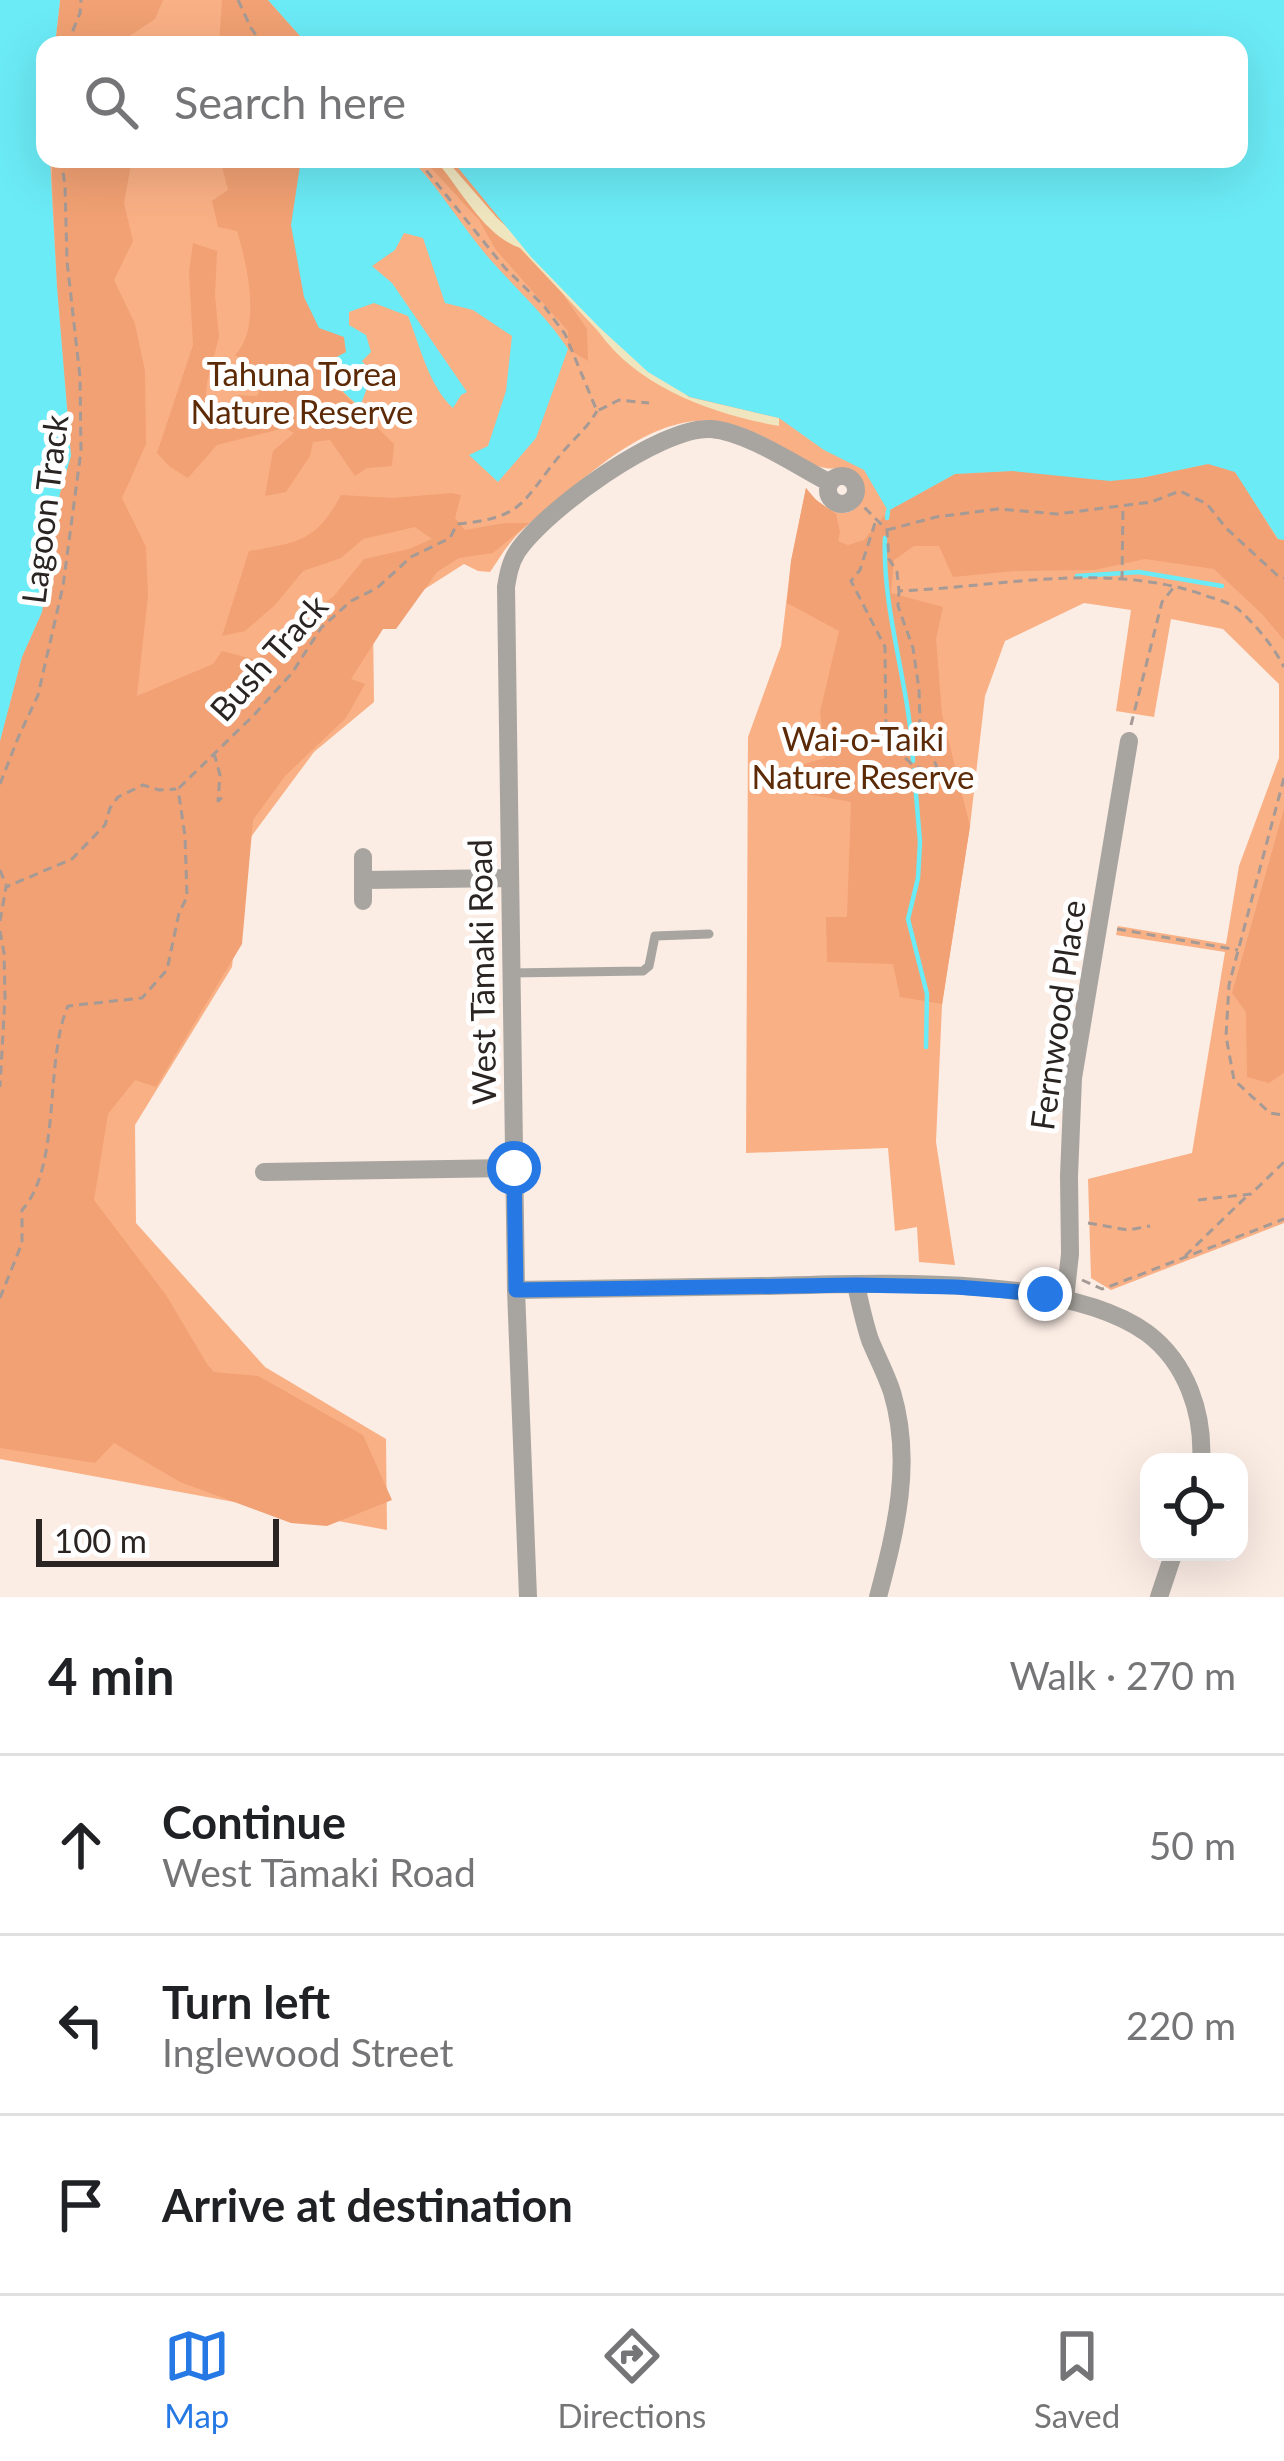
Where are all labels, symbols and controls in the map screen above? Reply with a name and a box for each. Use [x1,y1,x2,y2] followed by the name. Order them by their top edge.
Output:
[36,36,1248,168] search box
[78,69,144,135] icon: search
[174,75,406,129] text: Search here
[190,353,414,431] park label: Tahuna Torea Nature Reserve
[13,412,75,606] street label: Lagoon Track
[201,585,335,728] street label: Bush Track
[751,718,975,796] park label: Wai-o-Taiki Nature Reserve
[459,839,503,1105] street label: West Tāmaki Road
[1021,897,1093,1133] street label: Fernwood Place
[487,1141,541,1195] route start
[1018,1267,1072,1321] route end
[1140,1453,1248,1561] map controls
[1140,1453,1248,1561] button: locate
[36,1513,279,1566] scale bar
[54,1520,147,1560] text: 100 m
[48,1645,174,1706] text: 4 min
[1009,1652,1236,1698] text: Walk · 270 m
[162,1795,346,1849] text: Continue
[48,1812,114,1878] icon: ahead
[1149,1822,1236,1868] text: 50 m
[162,1849,476,1895] text: West Tāmaki Road
[162,1975,330,2029] text: Turn left
[48,1992,114,2058] icon: left
[1126,2002,1236,2048] text: 220 m
[162,2029,453,2075] text: Inglewood Street
[48,2172,114,2238] icon: arrive
[162,2178,573,2232] text: Arrive at destination
[164,2323,230,2435] tab: Map
[557,2323,706,2435] tab: Directions
[1034,2323,1120,2435] tab: Saved

